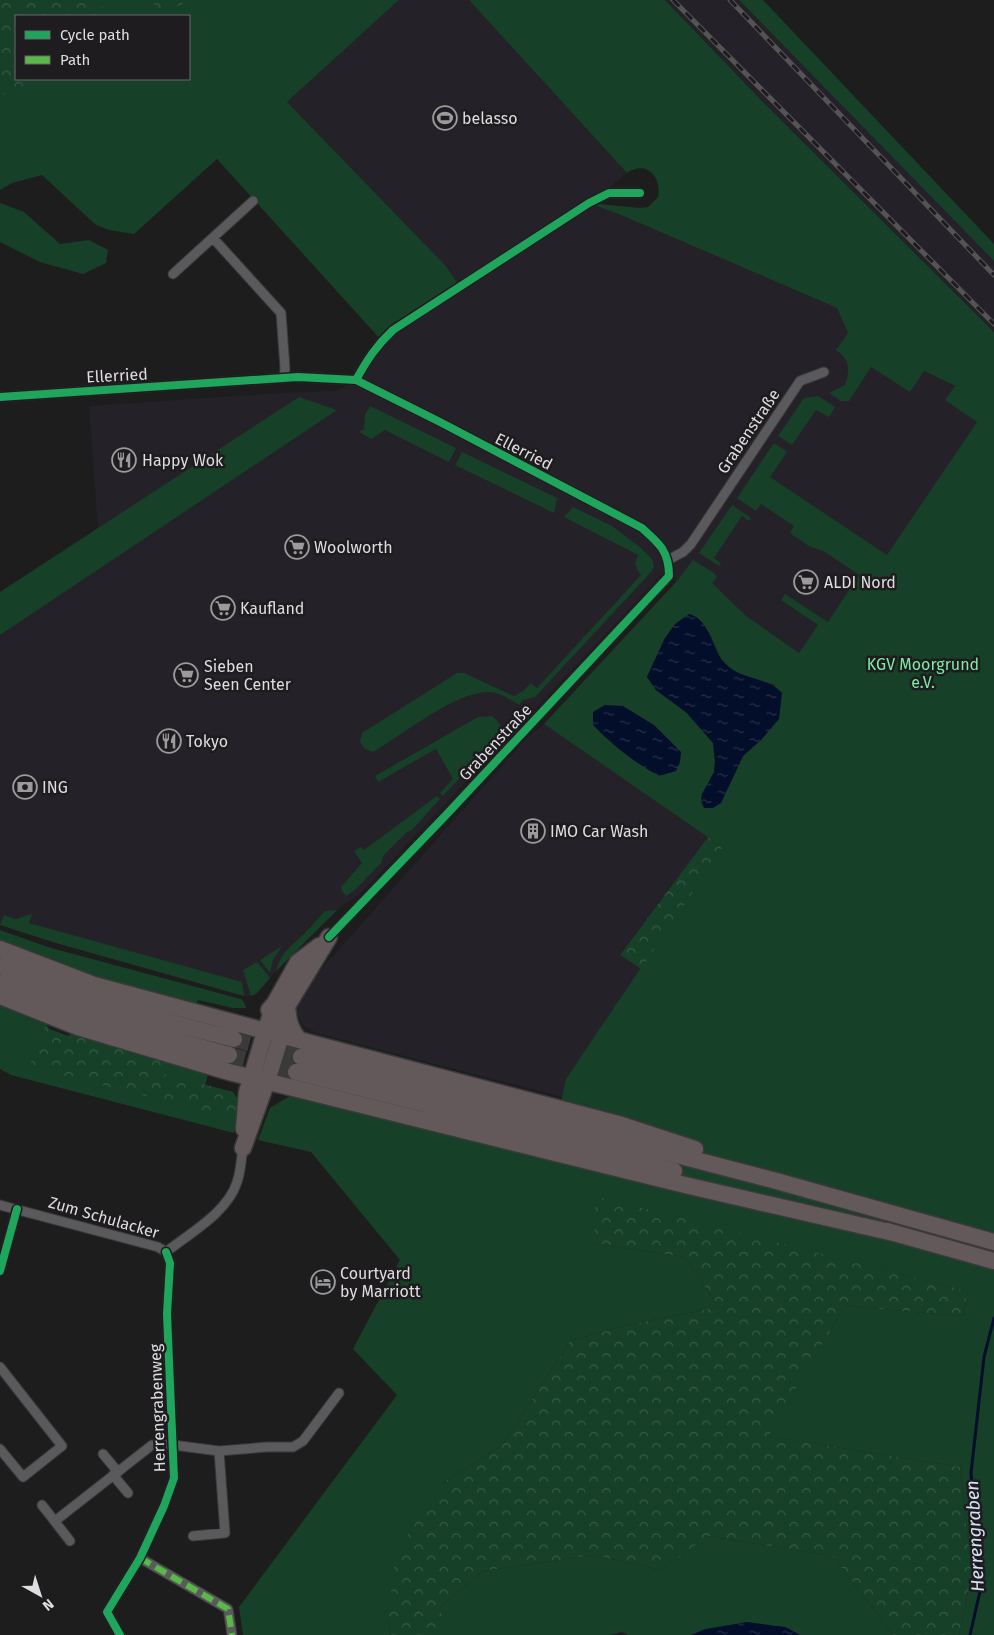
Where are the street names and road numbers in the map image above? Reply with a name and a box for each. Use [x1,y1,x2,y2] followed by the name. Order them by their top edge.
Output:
[86,364,148,387] street label: Ellerried
[713,385,784,477] street label: Grabenstraße
[492,429,556,474] street label: Ellerried
[455,700,536,785] street label: Grabenstraße
[46,1193,162,1243] street label: Zum Schulacker
[146,1343,169,1472] street label: Herrengrabenweg

